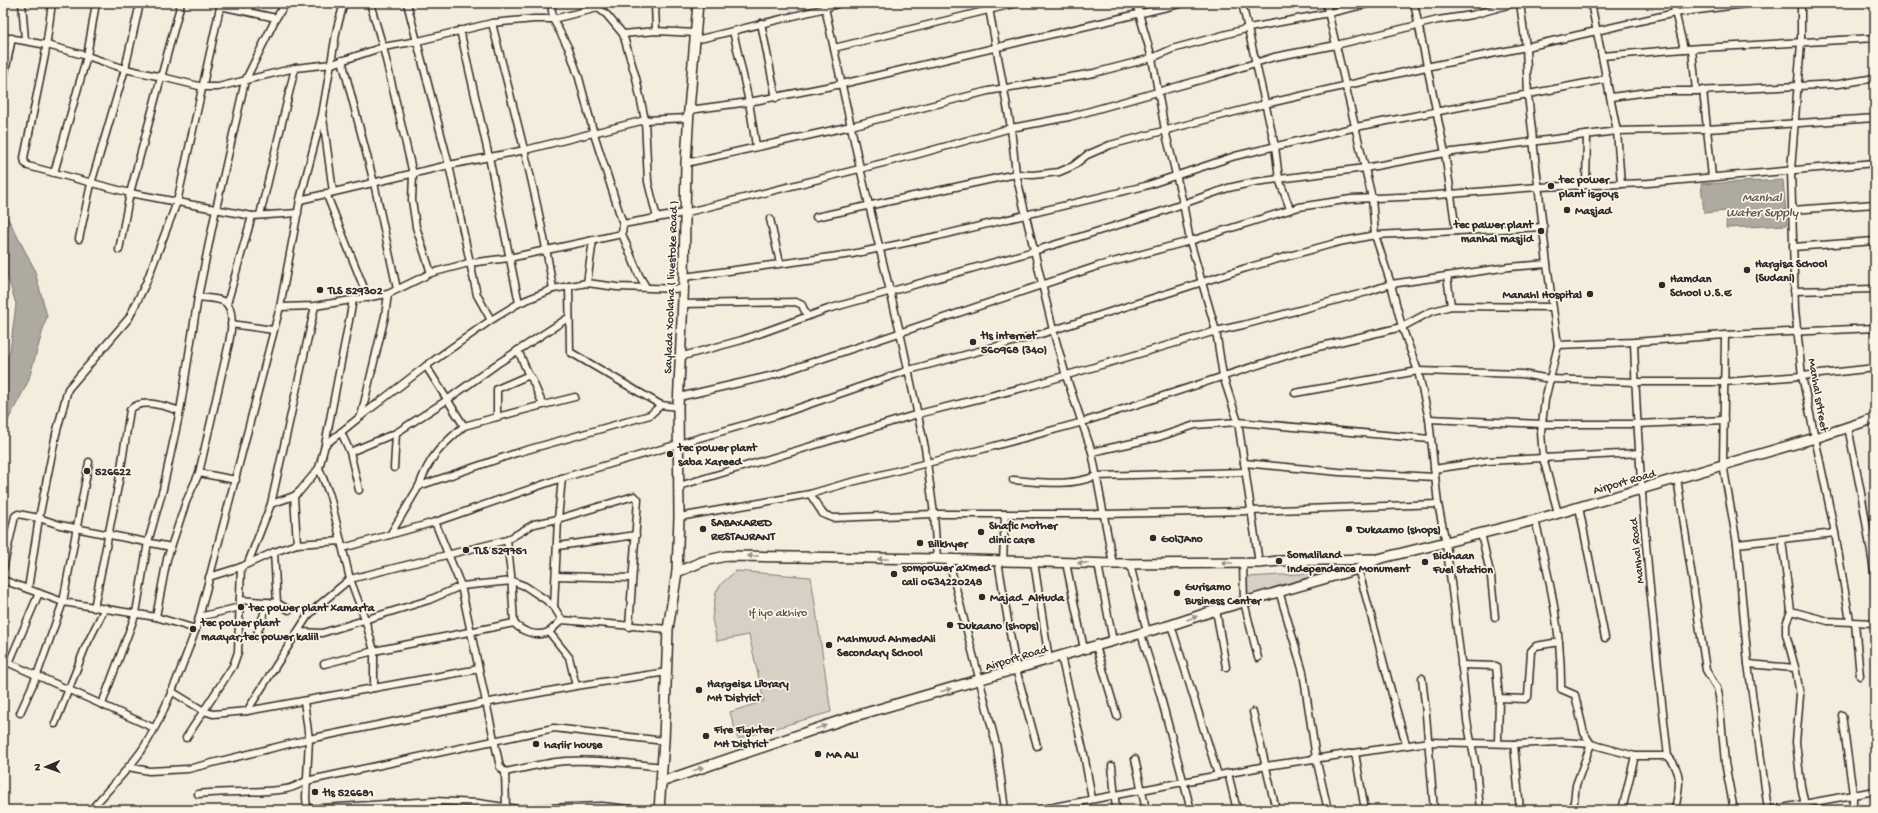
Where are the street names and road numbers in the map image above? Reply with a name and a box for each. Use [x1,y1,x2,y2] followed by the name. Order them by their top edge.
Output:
[662,200,682,374] street label: Saylada Xoolaha ( livestoke Road )
[1804,358,1831,434] street label: Manhal srtreet
[1592,467,1658,499] street label: Airport Road
[1628,517,1648,584] street label: Manhal Road
[984,643,1050,675] street label: Airport Road

